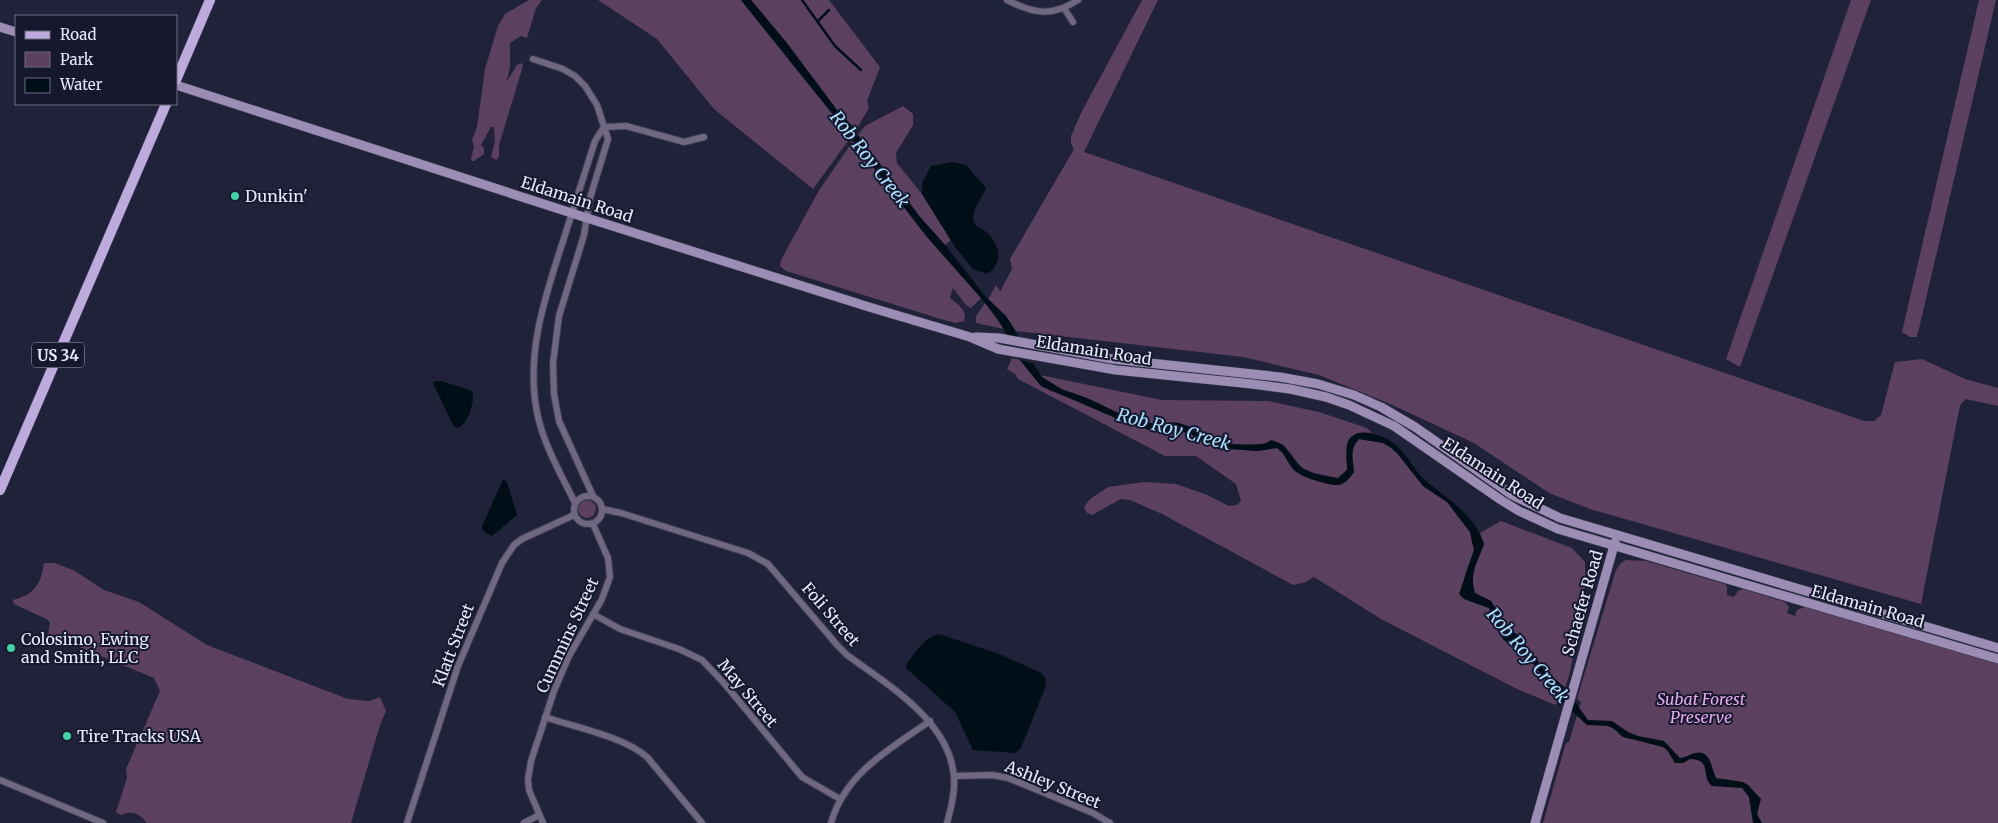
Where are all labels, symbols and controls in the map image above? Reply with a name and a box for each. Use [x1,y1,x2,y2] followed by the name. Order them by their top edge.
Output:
[15,15,178,105] legend
[60,25,96,44] text: Road
[60,50,94,69] text: Park
[59,75,103,94] text: Water
[825,106,915,212] water label: Rob Roy Creek
[518,171,636,227] street label: Eldamain Road
[245,186,308,206] place label: Dunkin'
[229,190,241,202] marker: Dunkin'
[1035,331,1153,369] street label: Eldamain Road
[32,342,84,368] road number: US 34
[1115,403,1234,455] water label: Rob Roy Creek
[1439,433,1548,513] street label: Eldamain Road
[1557,547,1607,658] street label: Schaefer Road
[531,573,603,696] street label: Cummins Street
[798,578,865,651] street label: Foli Street
[1809,580,1927,632] street label: Eldamain Road
[428,600,478,689] street label: Klatt Street
[1482,603,1574,707] water label: Rob Roy Creek
[21,629,149,667] place label: Colosimo, Ewing and Smith, LLC
[5,642,17,654] marker: Colosimo, Ewing and Smith, LLC
[714,655,783,732] street label: May Street
[1657,689,1746,727] park label: Subat Forest Preserve
[77,726,202,746] place label: Tire Tracks USA
[61,730,73,742] marker: Tire Tracks USA
[1001,755,1105,813] street label: Ashley Street

